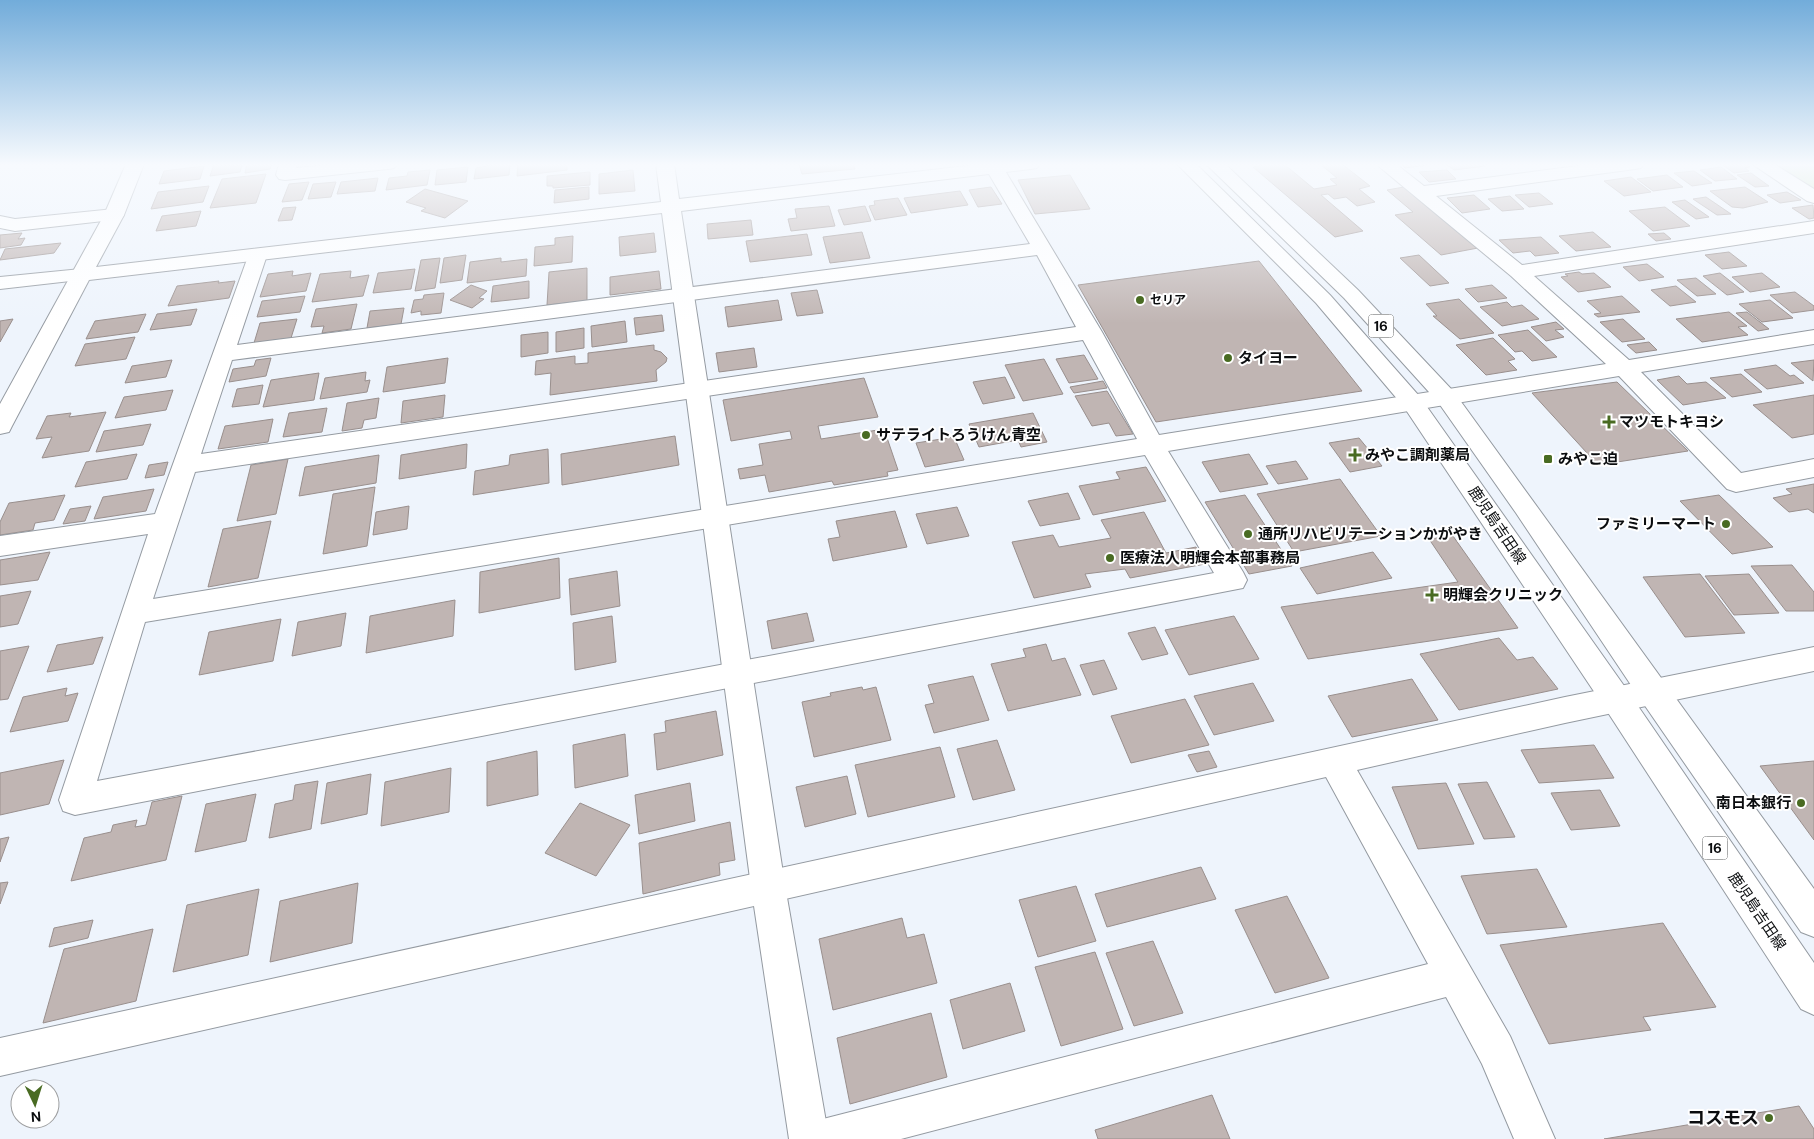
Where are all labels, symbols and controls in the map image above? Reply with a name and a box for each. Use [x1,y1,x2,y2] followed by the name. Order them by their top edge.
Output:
[1150,292,1186,308] place label: セリア
[1134,294,1146,306] marker: セリア
[1368,314,1394,338] road number: 16
[1238,348,1298,368] place label: タイヨー
[1222,352,1234,364] marker: タイヨー
[1619,412,1724,432] place label: マツモトキヨシ
[1603,416,1615,428] marker: マツモトキヨシ
[876,425,1041,445] place label: サテライトろうけん青空
[860,429,872,441] marker: サテライトろうけん青空
[1365,445,1470,465] place label: みやこ調剤薬局
[1349,449,1361,461] marker: みやこ調剤薬局
[1558,449,1618,469] place label: みやこ迫
[1542,453,1554,465] marker: みやこ迫
[1464,482,1530,568] street label: 鹿児島吉田線
[1596,514,1716,534] place label: ファミリーマート
[1720,518,1732,530] marker: ファミリーマート
[1258,524,1483,544] place label: 通所リハビリテーションかがやき
[1242,528,1254,540] marker: 通所リハビリテーションかがやき
[1120,548,1300,568] place label: 医療法人明輝会本部事務局
[1104,552,1116,564] marker: 医療法人明輝会本部事務局
[1443,585,1563,605] place label: 明輝会クリニック
[1425,588,1439,602] marker: 明輝会クリニック
[1716,793,1791,813] place label: 南日本銀行
[1795,797,1807,809] marker: 南日本銀行
[1702,836,1728,860] road number: 16
[1724,868,1790,954] street label: 鹿児島吉田線
[10,1079,60,1129] north arrow
[1687,1106,1759,1130] place label: コスモス
[30,1108,42,1126] text: N
[1763,1112,1775,1124] marker: コスモス

